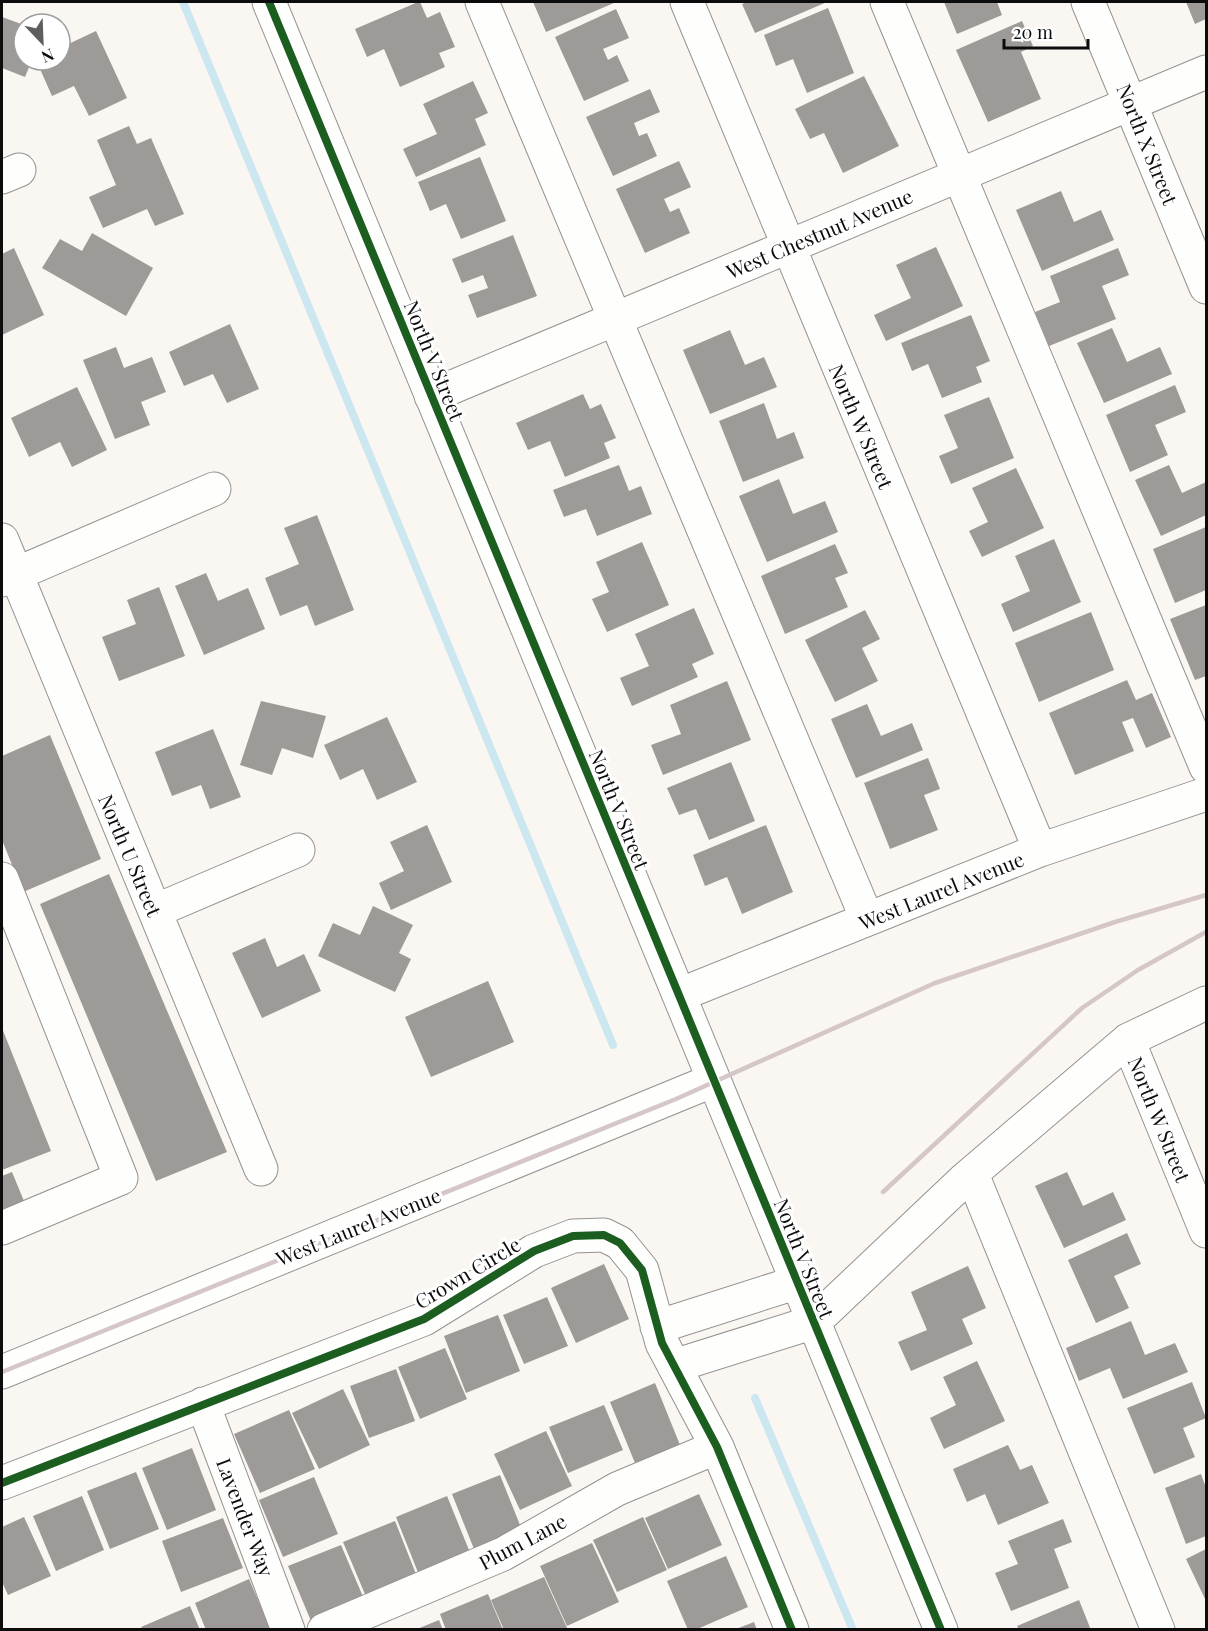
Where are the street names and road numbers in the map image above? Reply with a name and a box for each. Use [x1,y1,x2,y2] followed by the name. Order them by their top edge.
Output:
[1111,79,1185,209] street label: North X Street
[721,182,916,285] street label: West Chestnut Avenue
[399,296,472,425] street label: North V Street
[824,360,901,493] street label: North W Street
[584,745,657,874] street label: North V Street
[93,790,169,921] street label: North U Street
[854,845,1027,936] street label: West Laurel Avenue
[1123,1052,1198,1187] street label: North W Street
[271,1181,444,1272] street label: West Laurel Avenue
[769,1194,842,1323] street label: North V Street
[409,1230,525,1314] street label: Crown Circle
[211,1454,281,1580] street label: Lavender Way
[474,1507,570,1575] street label: Plum Lane

